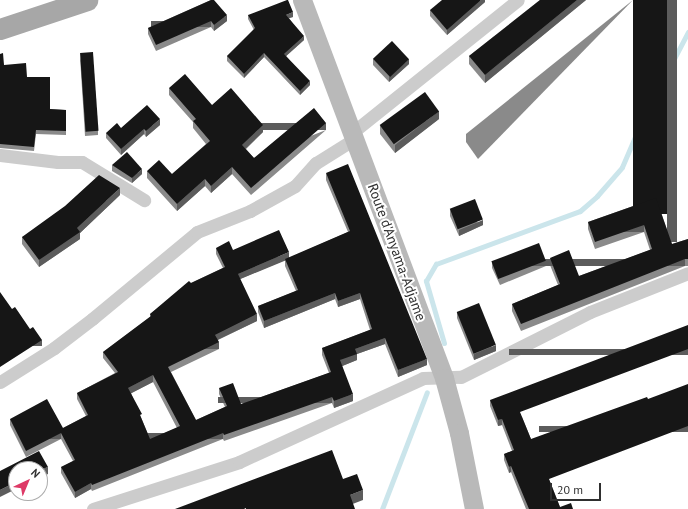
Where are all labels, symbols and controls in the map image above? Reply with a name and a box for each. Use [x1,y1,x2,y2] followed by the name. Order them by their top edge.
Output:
[364,181,430,323] street label: Route d'Anyama-Adjame
[8,461,48,501] north arrow
[28,466,43,481] text: N
[552,475,603,501] scale bar
[557,482,583,497] text: 20 m

